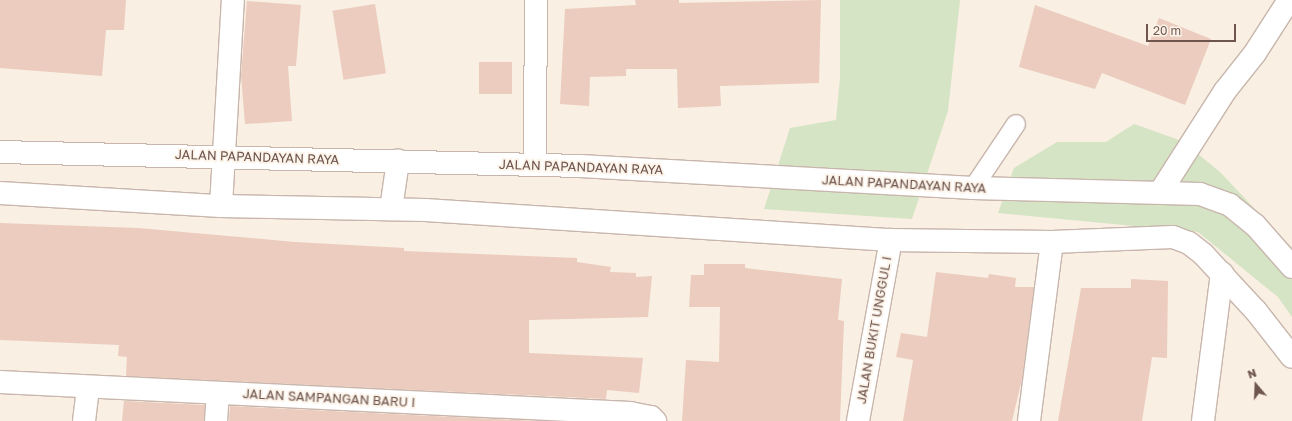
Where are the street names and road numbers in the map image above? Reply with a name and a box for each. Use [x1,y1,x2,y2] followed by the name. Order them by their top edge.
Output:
[175,146,339,168] street label: JALAN PAPANDAYAN RAYA
[499,156,663,178] street label: JALAN PAPANDAYAN RAYA
[821,172,987,196] street label: JALAN PAPANDAYAN RAYA
[853,255,895,405] street label: JALAN BUKIT UNGGUL I
[242,386,416,410] street label: JALAN SAMPANGAN BARU I

